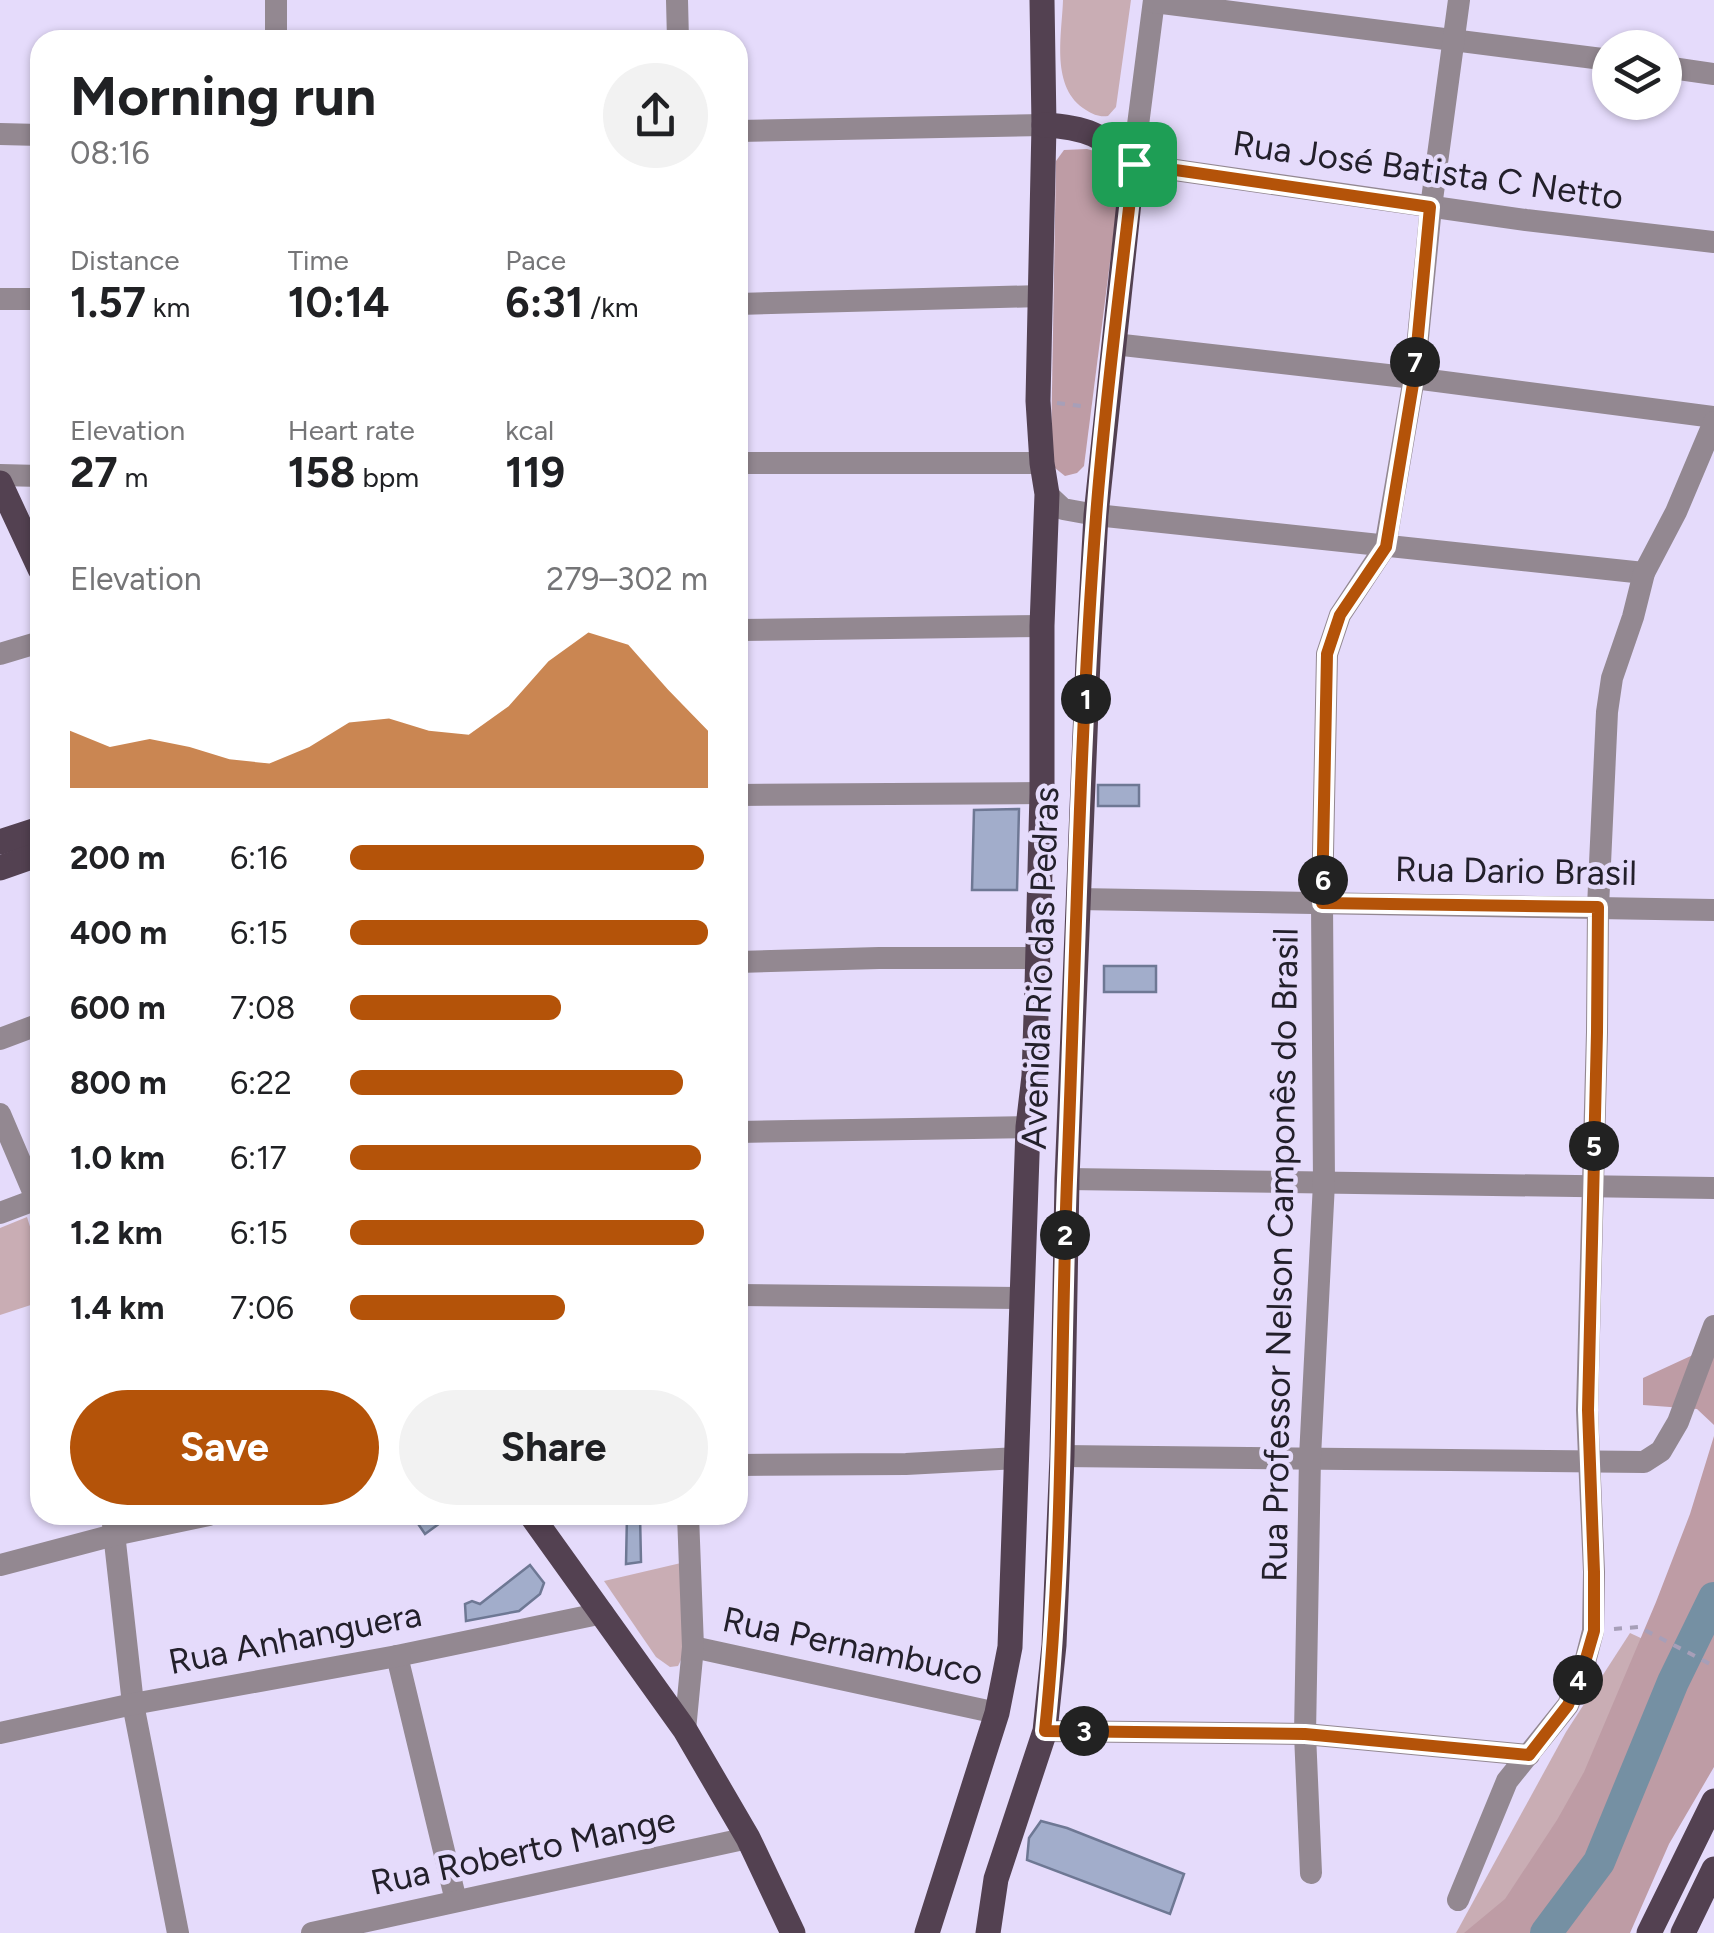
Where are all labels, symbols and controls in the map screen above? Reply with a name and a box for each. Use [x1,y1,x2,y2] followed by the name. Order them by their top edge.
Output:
[1592,30,1682,120] map controls
[1592,30,1682,120] button: layers
[70,63,376,129] text: Morning run
[603,63,708,168] button: share
[1092,122,1177,207] pin
[1230,122,1626,218] street label: Rua José Batista C Netto
[70,134,150,172] text: 08:16
[1107,137,1162,192] icon: arrive
[70,243,180,277] text: Distance
[288,243,349,277] text: Time
[505,243,566,277] text: Pace
[70,277,146,328] text: 1.57
[288,277,390,328] text: 10:14
[505,277,583,328] text: 6:31
[146,290,190,324] text: km
[583,290,639,324] text: /km
[1390,337,1440,387] pin: 7
[1407,345,1423,379] text: 7
[70,413,185,447] text: Elevation
[288,413,415,447] text: Heart rate
[505,413,554,447] text: kcal
[70,447,118,498] text: 27
[288,447,356,498] text: 158
[505,447,565,498] text: 119
[118,460,148,494] text: m
[356,460,419,494] text: bpm
[70,560,202,598] text: Elevation
[546,560,708,598] text: 279–302 m
[1061,674,1111,724] pin: 1
[1080,682,1092,716] text: 1
[1013,786,1067,1150] street label: Avenida Rio das Pedras
[70,839,166,877] text: 200 m
[230,839,288,877] text: 6:16
[1395,848,1637,894] street label: Rua Dario Brasil
[1298,855,1348,905] pin: 6
[1315,863,1331,897] text: 6
[70,914,167,952] text: 400 m
[230,914,288,952] text: 6:15
[1253,928,1307,1582] street label: Rua Professor Nelson Camponês do Brasil
[70,989,166,1027] text: 600 m
[230,989,295,1027] text: 7:08
[70,1064,167,1102] text: 800 m
[230,1064,292,1102] text: 6:22
[1569,1121,1619,1171] pin: 5
[1586,1129,1602,1163] text: 5
[70,1139,165,1177] text: 1.0 km
[230,1139,287,1177] text: 6:17
[1040,1210,1090,1260] pin: 2
[70,1214,163,1252] text: 1.2 km
[230,1214,288,1252] text: 6:15
[1057,1218,1073,1252] text: 2
[70,1289,164,1327] text: 1.4 km
[230,1289,294,1327] text: 7:06
[70,1390,379,1505] button: Save
[399,1390,708,1505] button: Share
[165,1593,425,1683] street label: Rua Anhanguera
[719,1598,987,1694] street label: Rua Pernambuco
[1553,1655,1603,1705] pin: 4
[1569,1663,1587,1697] text: 4
[1059,1706,1109,1756] pin: 3
[1076,1714,1092,1748] text: 3
[367,1798,679,1904] street label: Rua Roberto Mange

